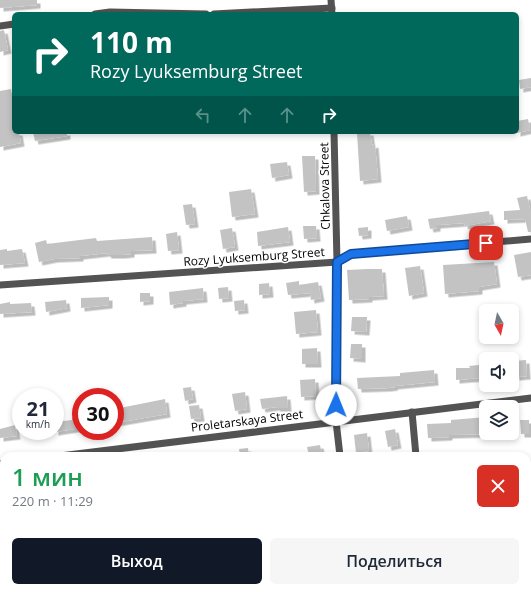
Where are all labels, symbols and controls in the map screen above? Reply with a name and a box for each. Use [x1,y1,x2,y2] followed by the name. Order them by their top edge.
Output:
[90,23,173,61] text: 110 m
[24,28,76,80] icon: right
[90,59,302,83] text: Rozy Lyuksemburg Street
[192,104,214,126] icon: left
[234,104,256,126] icon: ahead
[276,104,298,126] icon: ahead
[318,104,340,126] icon: right
[315,142,334,230] street label: Chkalova Street
[469,226,503,260] pin
[475,232,497,254] icon: arrive
[183,243,325,270] street label: Rozy Lyuksemburg Street
[479,304,519,344] north arrow
[479,304,519,440] map controls
[479,352,519,392] button: sound
[315,384,357,426] position arrow
[72,388,124,440] speed limit sign: 30
[27,395,49,422] text: 21
[479,400,519,440] button: layers
[190,405,304,436] street label: Proletarskaya Street
[26,417,50,431] text: km/h
[12,460,83,493] text: 1 мин
[477,465,519,507] button: close
[12,492,93,510] text: 220 m · 11:29
[12,538,262,584] button: Выход
[270,538,519,584] button: Поделиться

